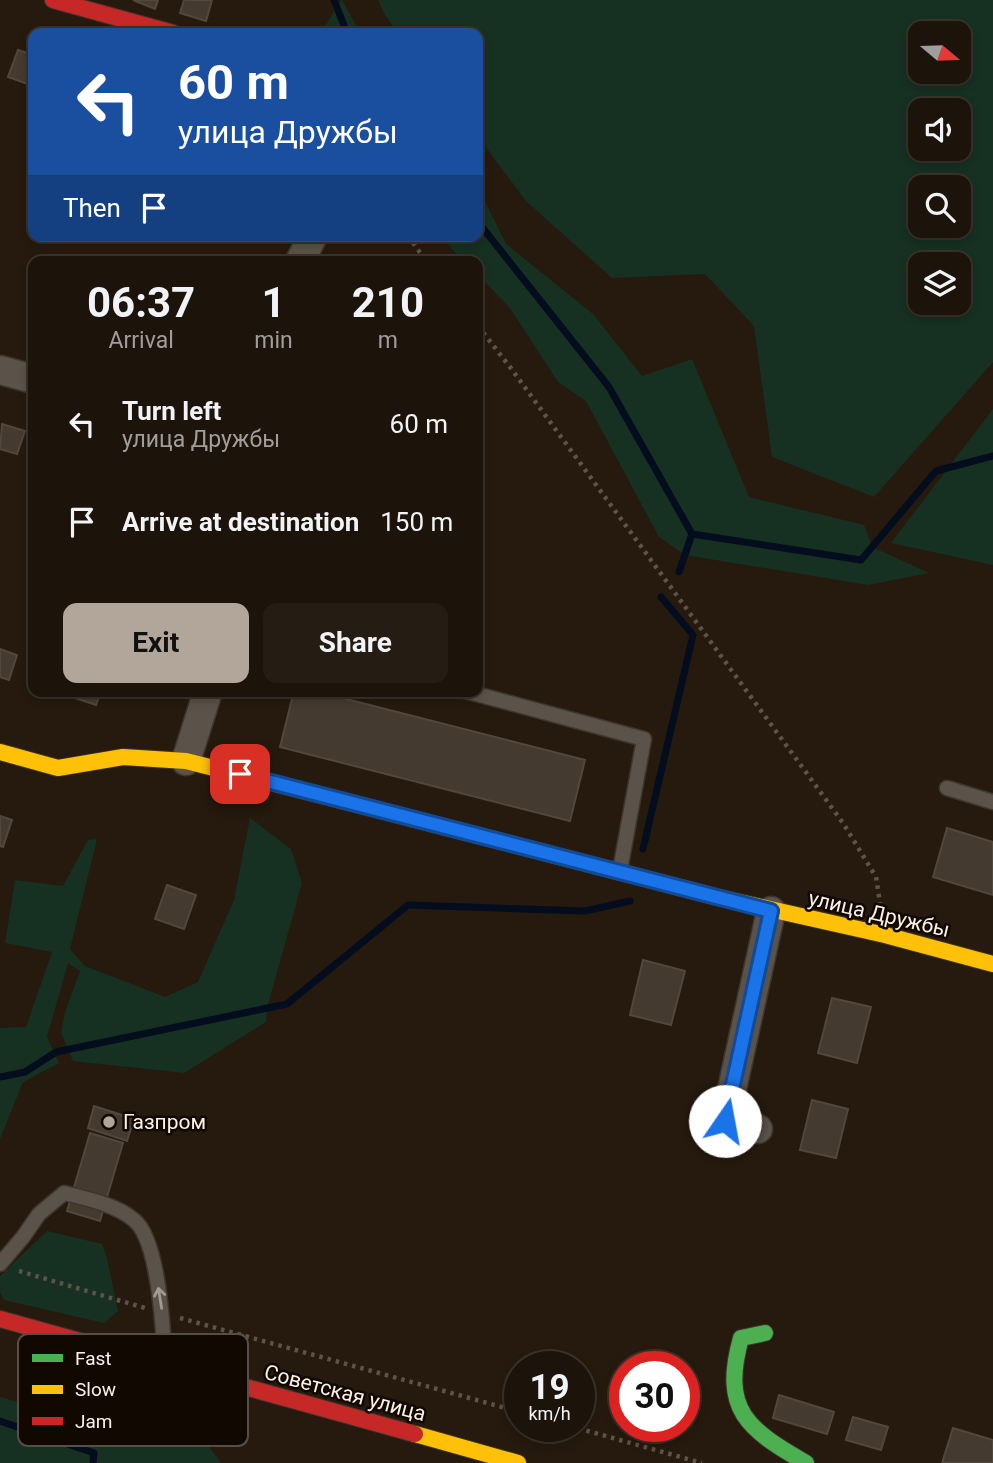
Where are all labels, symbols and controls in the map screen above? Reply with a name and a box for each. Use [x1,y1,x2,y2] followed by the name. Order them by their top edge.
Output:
[908,21,971,84] north arrow
[908,21,971,315] map controls
[178,54,289,111] text: 60 m
[63,56,154,147] icon: left
[908,98,971,161] button: sound
[178,113,398,151] text: улица Дружбы
[908,175,971,238] button: search
[135,189,173,227] icon: arrive
[63,193,121,223] text: Then
[908,252,971,315] button: layers
[87,278,195,327] text: 06:37
[261,278,286,327] text: 1
[352,278,424,327] text: 210
[108,327,174,354] text: Arrival
[254,327,293,354] text: min
[378,327,398,354] text: m
[122,396,221,426] text: Turn left
[63,405,101,443] icon: left
[390,409,448,439] text: 60 m
[122,426,280,453] text: улица Дружбы
[63,503,101,541] icon: arrive
[122,507,359,537] text: Arrive at destination
[380,507,453,537] text: 150 m
[63,603,249,683] button: Exit
[263,603,448,683] button: Share
[210,744,270,804] pin
[221,755,259,793] icon: arrive
[806,886,952,942] street label: улица Дружбы
[688,1084,762,1158] position arrow
[123,1110,206,1134] place label: Газпром
[101,1114,117,1130] marker: Газпром
[153,1287,166,1310] one-way arrow
[18,1334,248,1446] legend
[75,1347,112,1370] text: Fast
[609,1351,700,1442] speed limit sign: 30
[262,1360,428,1426] street label: Советская улица
[529,1367,570,1408] text: 19
[75,1378,116,1401] text: Slow
[528,1403,571,1424] text: km/h
[75,1410,112,1433] text: Jam

